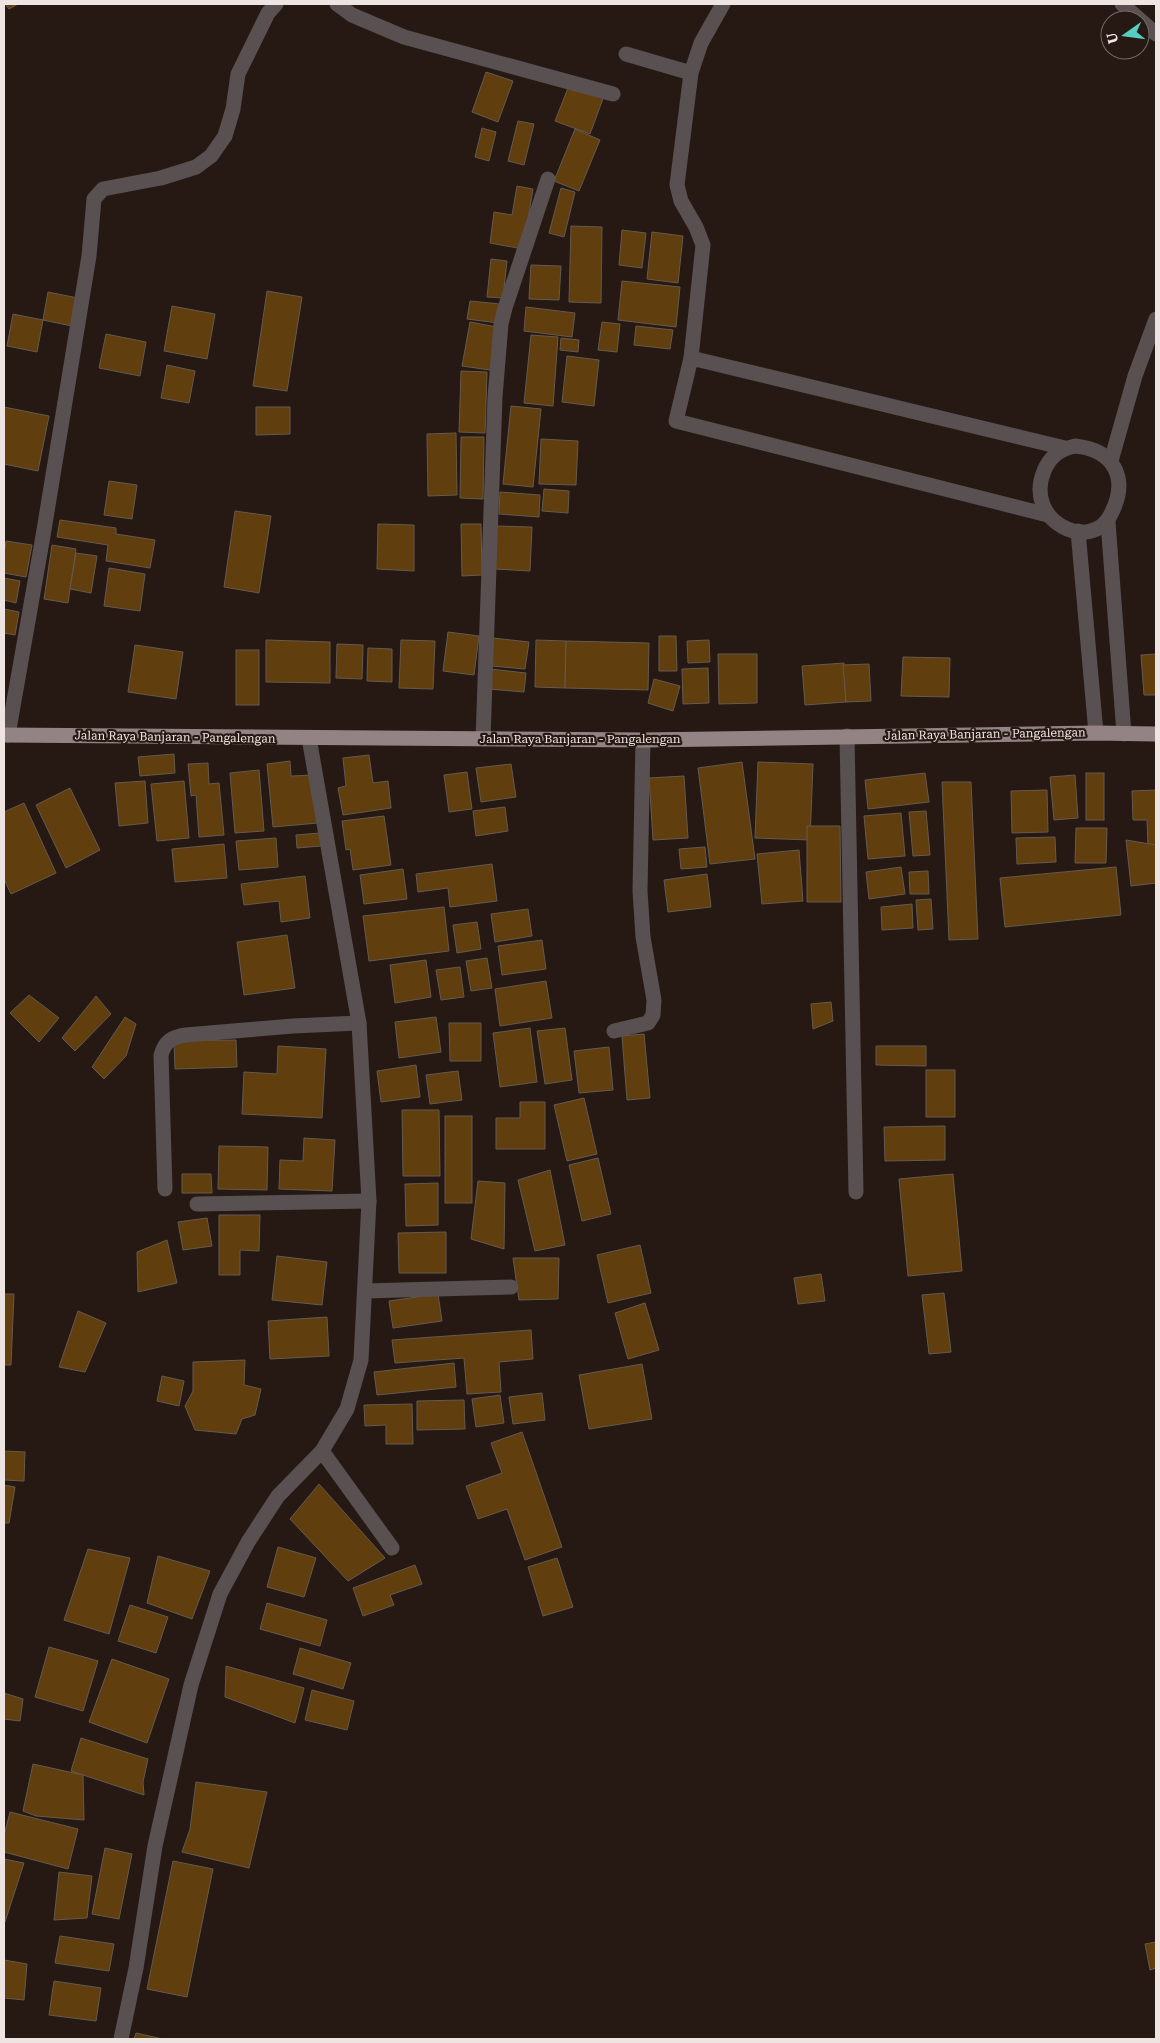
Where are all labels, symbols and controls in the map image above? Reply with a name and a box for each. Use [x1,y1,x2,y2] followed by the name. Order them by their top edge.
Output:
[1100,10,1150,60] north arrow
[1103,31,1121,45] text: U
[884,725,1086,743] street label: Jalan Raya Banjaran - Pangalengan
[74,728,276,746] street label: Jalan Raya Banjaran - Pangalengan
[479,732,681,746] street label: Jalan Raya Banjaran - Pangalengan

